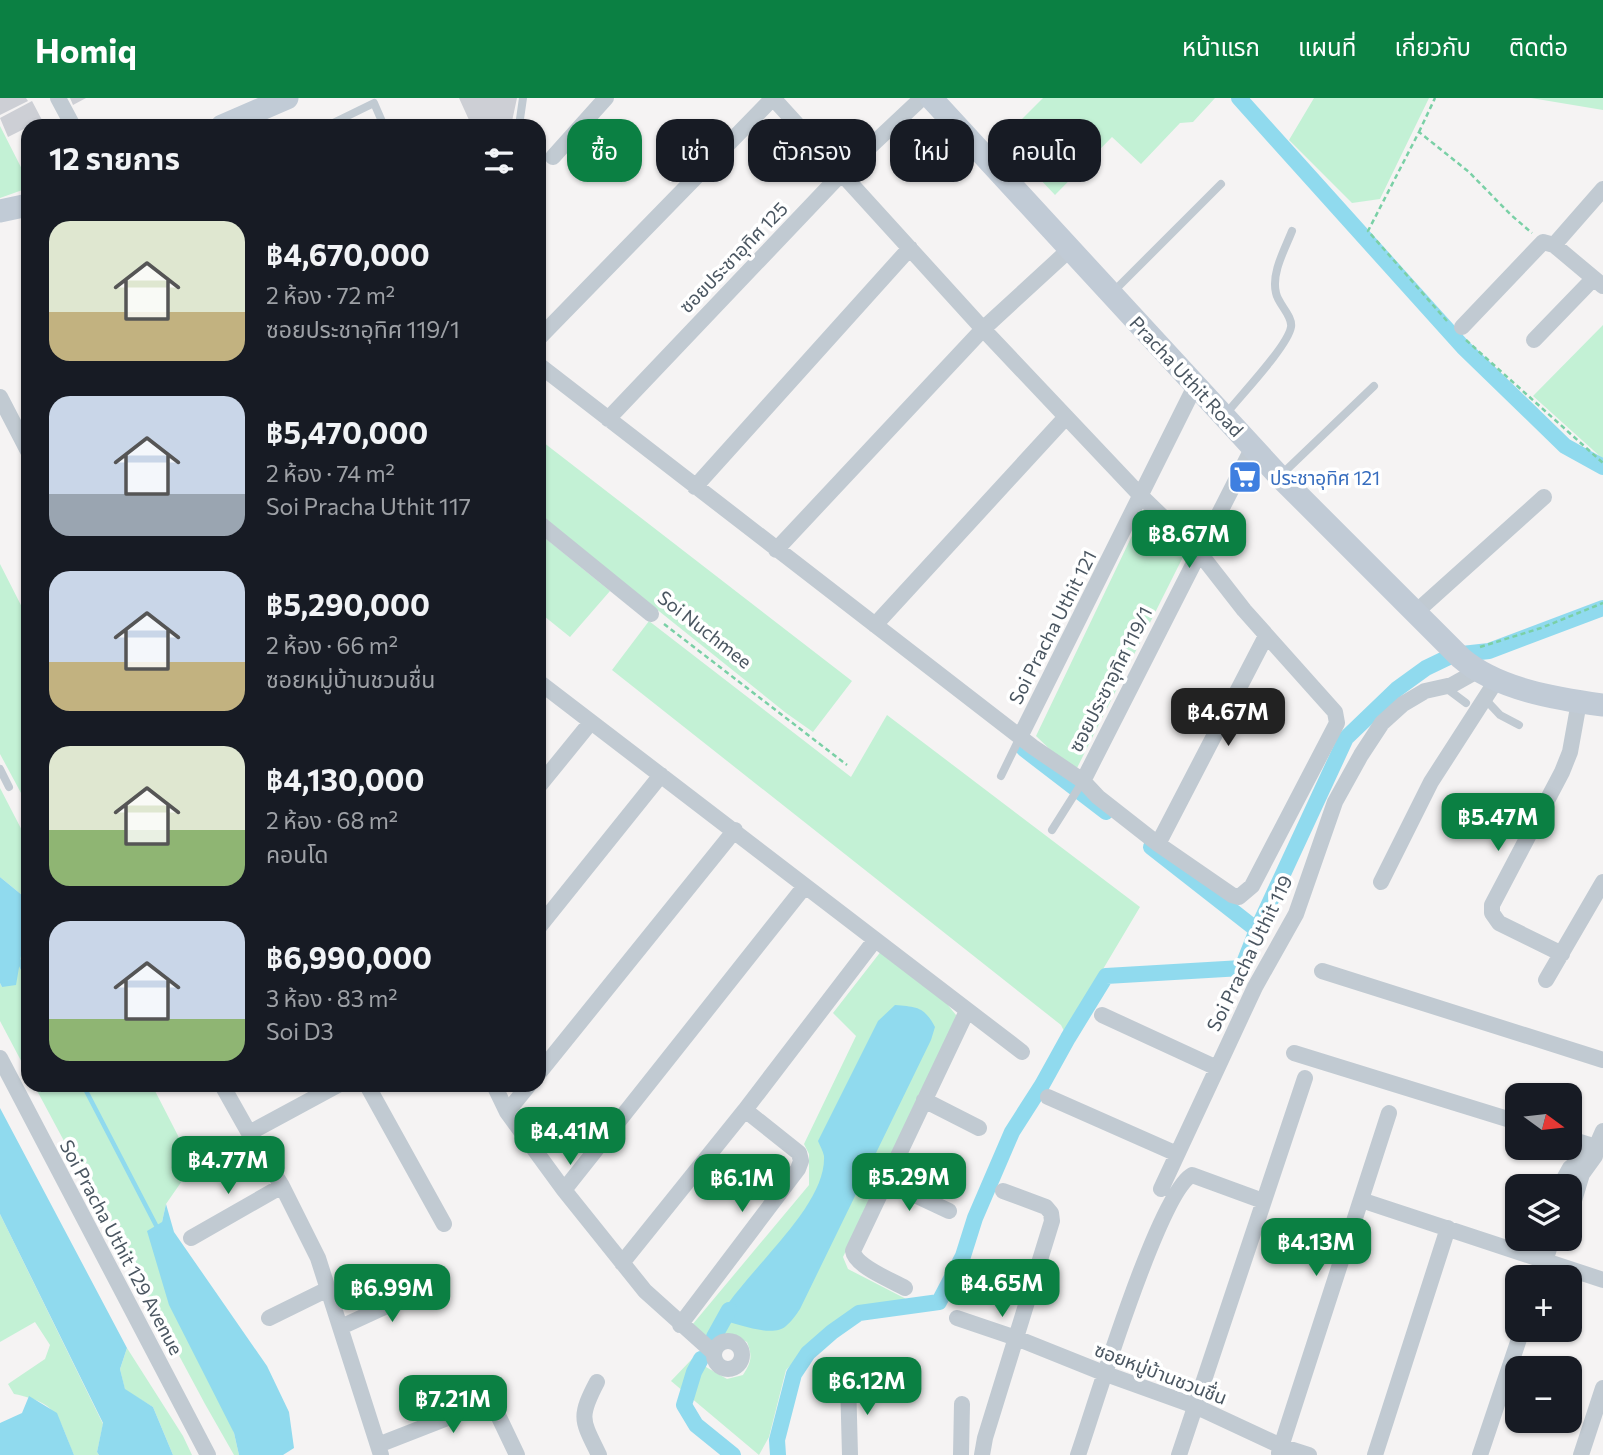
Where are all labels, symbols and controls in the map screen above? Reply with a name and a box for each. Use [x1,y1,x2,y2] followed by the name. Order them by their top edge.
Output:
[35,29,137,70] text: Homiq
[1182,32,1260,61] text: หน้าแรก
[1298,32,1356,61] text: แผนที่
[1394,32,1471,61] text: เกี่ยวกับ
[1509,32,1568,61] text: ติดต่อ
[567,119,642,182] chip: ซื้อ
[656,119,734,182] chip: เช่า
[748,119,876,182] chip: ตัวกรอง
[890,119,974,182] chip: ใหม่
[988,119,1101,182] chip: คอนโด
[49,139,180,176] text: 12 รายการ
[480,142,518,180] icon: filters
[674,197,793,318] street label: ซอยประชาอุทิศ 125
[266,235,430,272] text: ฿4,670,000
[105,249,189,333] icon: home
[266,281,395,309] text: 2 ห้อง · 72 m²
[1125,311,1249,441] street label: Pracha Uthit Road
[266,315,460,343] text: ซอยประชาอุทิศ 119/1
[266,413,428,450] text: ฿5,470,000
[105,424,189,508] icon: home
[1226,458,1264,496] supermarket icon: ประชาอุทิศ 121
[266,459,395,487] text: 2 ห้อง · 74 m²
[1270,466,1380,490] place label: ประชาอุทิศ 121
[266,492,471,520] text: Soi Pracha Uthit 117
[1132,510,1246,570] pin: ฿8.67M
[1148,519,1230,547] text: ฿8.67M
[1003,546,1101,708] street label: Soi Pracha Uthit 121
[266,585,430,622] text: ฿5,290,000
[653,585,757,673] street label: Soi Nuchmee
[105,599,189,683] icon: home
[1063,602,1157,756] street label: ซอยประชาอุทิศ 119/1
[266,631,398,659] text: 2 ห้อง · 66 m²
[266,665,435,693] text: ซอยหมู่บ้านชวนชื่น
[1171,688,1285,748] pin: ฿4.67M
[1187,697,1269,725] text: ฿4.67M
[266,760,424,797] text: ฿4,130,000
[105,774,189,858] icon: home
[1441,794,1555,853] pin: ฿5.47M
[1458,802,1538,830] text: ฿5.47M
[266,806,398,834] text: 2 ห้อง · 68 m²
[266,840,328,868] text: คอนโด
[1201,871,1297,1035] street label: Soi Pracha Uthit 119
[266,938,432,975] text: ฿6,990,000
[105,949,189,1033] icon: home
[266,984,398,1012] text: 3 ห้อง · 83 m²
[266,1017,334,1045] text: Soi D3
[1505,1083,1582,1160] north arrow
[1505,1083,1582,1433] map controls
[513,1108,627,1167] pin: ฿4.41M
[530,1116,610,1144] text: ฿4.41M
[55,1136,189,1358] street label: Soi Pracha Uthit 129 Avenue
[171,1136,285,1196] pin: ฿4.77M
[188,1145,268,1173] text: ฿4.77M
[693,1154,791,1214] pin: ฿6.1M
[852,1154,966,1213] pin: ฿5.29M
[868,1162,950,1190] text: ฿5.29M
[710,1163,774,1191] text: ฿6.1M
[1505,1174,1582,1251] button: layers
[1259,1218,1373,1278] pin: ฿4.13M
[1277,1227,1355,1255] text: ฿4.13M
[945,1260,1059,1319] pin: ฿4.65M
[335,1264,449,1324] pin: ฿6.99M
[1505,1265,1582,1342] button: +
[961,1268,1043,1296] text: ฿4.65M
[350,1273,434,1301] text: ฿6.99M
[1091,1336,1231,1411] street label: ซอยหมู่บ้านชวนชื่น
[1505,1356,1582,1433] button: −
[810,1358,924,1417] pin: ฿6.12M
[828,1366,906,1394] text: ฿6.12M
[396,1376,510,1435] pin: ฿7.21M
[415,1384,491,1412] text: ฿7.21M

